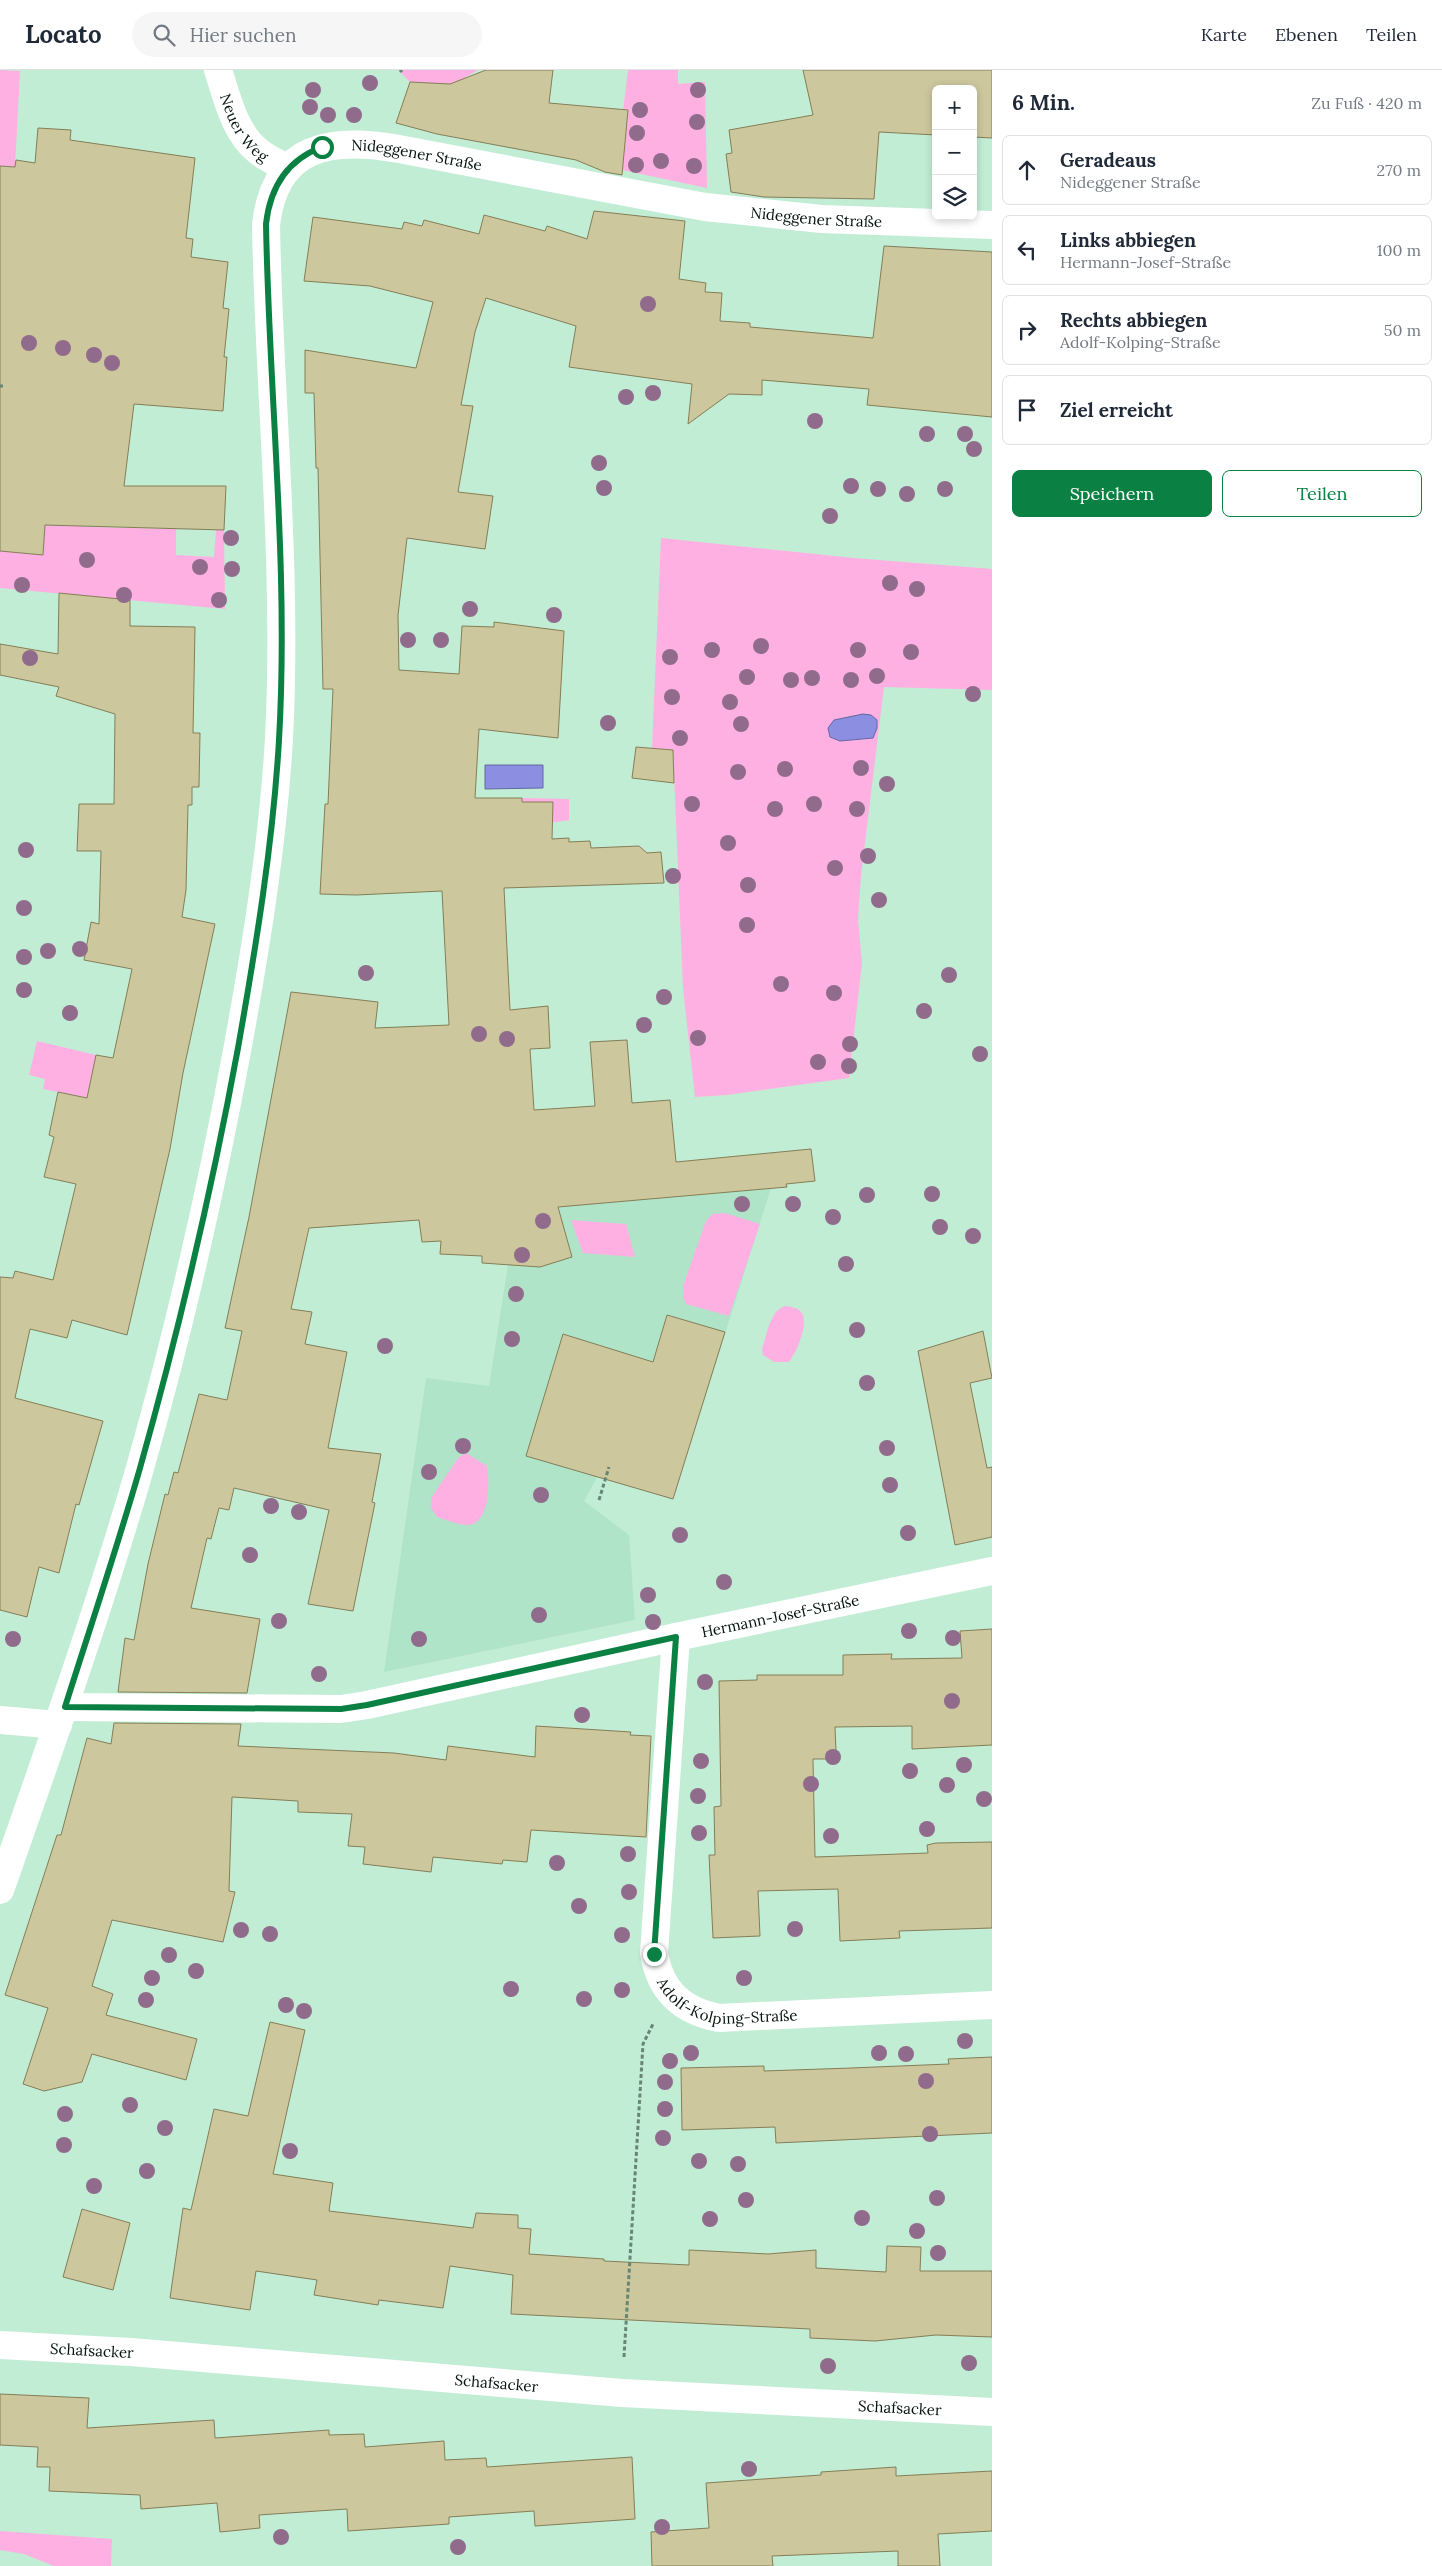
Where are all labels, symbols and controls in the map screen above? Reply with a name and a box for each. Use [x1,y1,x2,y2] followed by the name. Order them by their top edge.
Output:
[132,12,482,57] search box
[25,19,102,50] text: Locato
[150,21,178,49] icon: search
[190,23,297,47] text: Hier suchen
[1201,23,1247,46] text: Karte
[1275,23,1338,46] text: Ebenen
[1366,23,1417,46] text: Teilen
[932,85,977,220] map controls
[932,85,977,130] button: +
[1012,89,1075,116] text: 6 Min.
[216,91,273,166] street label: Neuer Weg
[1311,93,1422,113] text: Zu Fuß · 420 m
[932,130,977,175] button: −
[351,135,484,174] street label: Nideggener Straße
[311,136,334,159] route start
[1060,148,1156,172] text: Geradeaus
[1013,156,1041,184] icon: ahead
[1377,160,1421,180] text: 270 m
[1060,172,1201,192] text: Nideggener Straße
[932,175,977,220] button: layers
[750,202,883,231] street label: Nideggener Straße
[1060,228,1196,252] text: Links abbiegen
[1013,236,1041,264] icon: left
[1377,240,1421,260] text: 100 m
[1060,252,1231,272] text: Hermann-Josef-Straße
[1060,308,1207,332] text: Rechts abbiegen
[1013,316,1041,344] icon: right
[1384,320,1421,340] text: 50 m
[1060,332,1221,352] text: Adolf-Kolping-Straße
[1013,396,1041,424] icon: arrive
[1060,398,1173,422] text: Ziel erreicht
[1012,470,1212,517] button: Speichern
[1222,470,1422,517] button: Teilen
[700,1590,861,1641] street label: Hermann-Josef-Straße
[643,1943,666,1966] route end
[653,1973,798,2028] street label: Adolf-Kolping-Straße
[50,2338,135,2362] street label: Schafsacker
[454,2370,539,2396] street label: Schafsacker
[858,2396,942,2419] street label: Schafsacker

